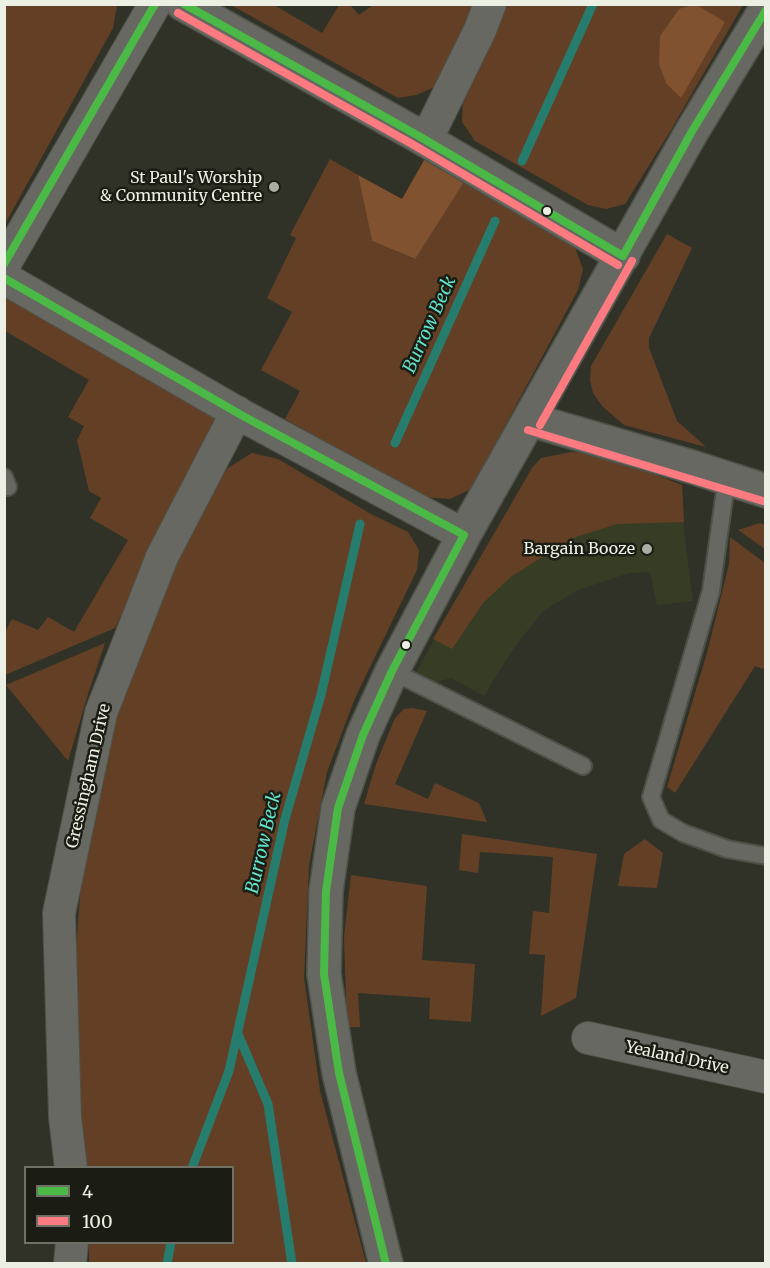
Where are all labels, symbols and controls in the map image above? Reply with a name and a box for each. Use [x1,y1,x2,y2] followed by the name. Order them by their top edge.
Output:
[100,168,262,206] place label: St Paul's Worship & Community Centre
[267,180,281,194] marker: St Paul's Worship & Community Centre
[541,205,553,217] unlabelled marker
[399,273,461,377] water label: Burrow Beck
[523,539,635,559] place label: Bargain Booze
[640,542,654,556] marker: Bargain Booze
[400,639,412,651] unlabelled marker
[63,702,115,850] street label: Gressingham Drive
[242,790,286,896] water label: Burrow Beck
[624,1038,730,1078] street label: Yealand Drive
[24,1166,234,1244] legend
[82,1180,93,1203] text: 4
[82,1210,113,1233] text: 100

